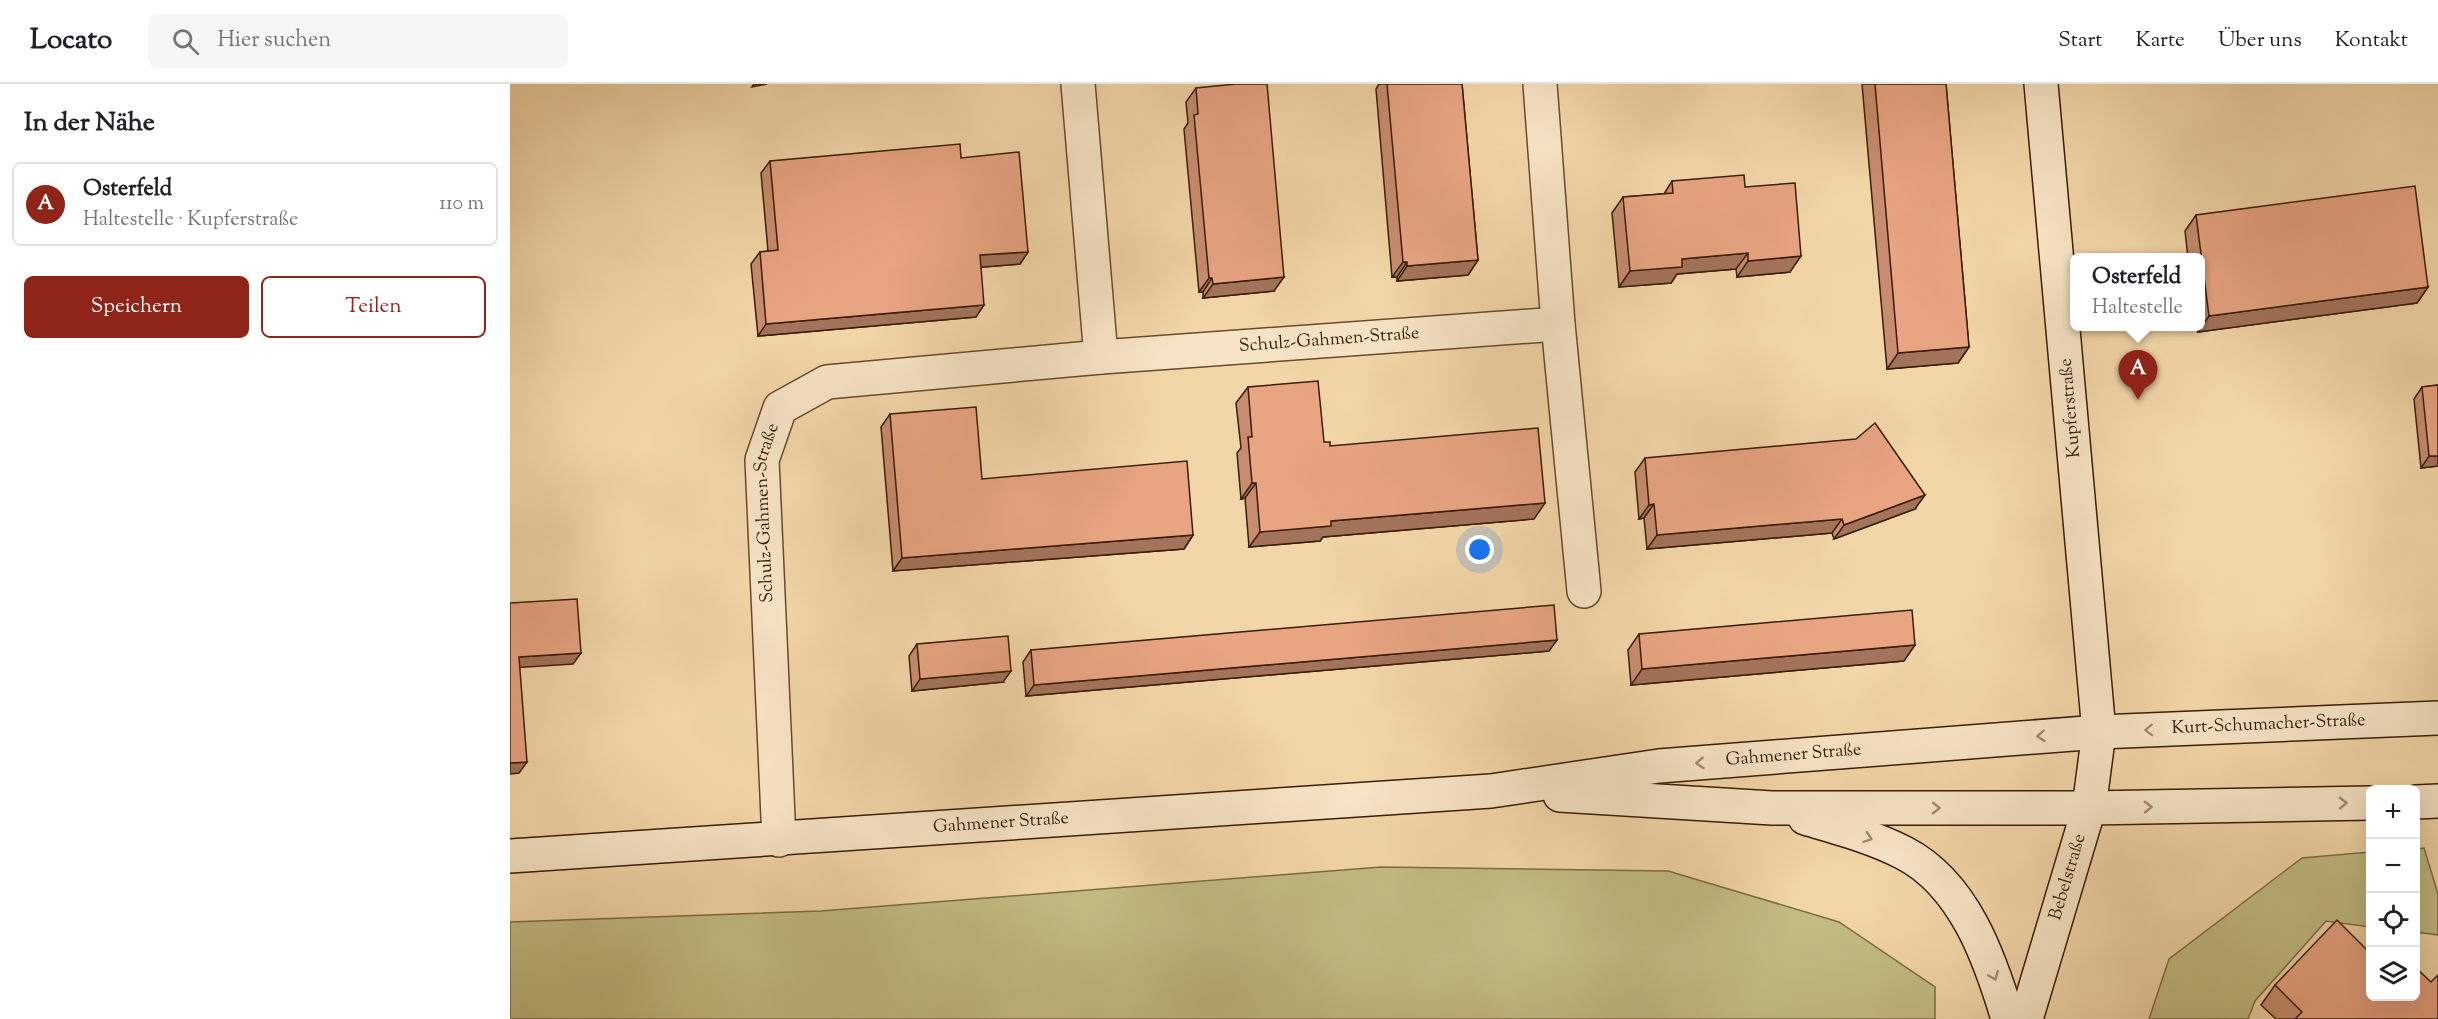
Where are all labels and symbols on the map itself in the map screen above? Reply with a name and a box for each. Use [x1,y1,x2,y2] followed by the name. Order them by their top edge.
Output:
[1238,321,1420,360] street label: Schulz-Gahmen-Straße
[2118,350,2158,400] pin: A
[2054,357,2088,459] street label: Kupferstraße
[749,420,787,603] street label: Schulz-Gahmen-Straße
[1465,535,1494,564] your location
[2171,708,2366,742] street label: Kurt-Schumacher-Straße
[2144,723,2153,736] one-way arrow
[2036,729,2045,742] one-way arrow
[1725,737,1862,774] street label: Gahmener Straße
[1695,756,1704,769] one-way arrow
[2338,797,2347,810] one-way arrow
[2143,801,2152,813] one-way arrow
[1931,802,1940,814] one-way arrow
[932,806,1070,841] street label: Gahmener Straße
[1862,830,1873,843] one-way arrow
[2043,831,2094,924] street label: Bebelstraße
[1987,969,1999,980] one-way arrow

